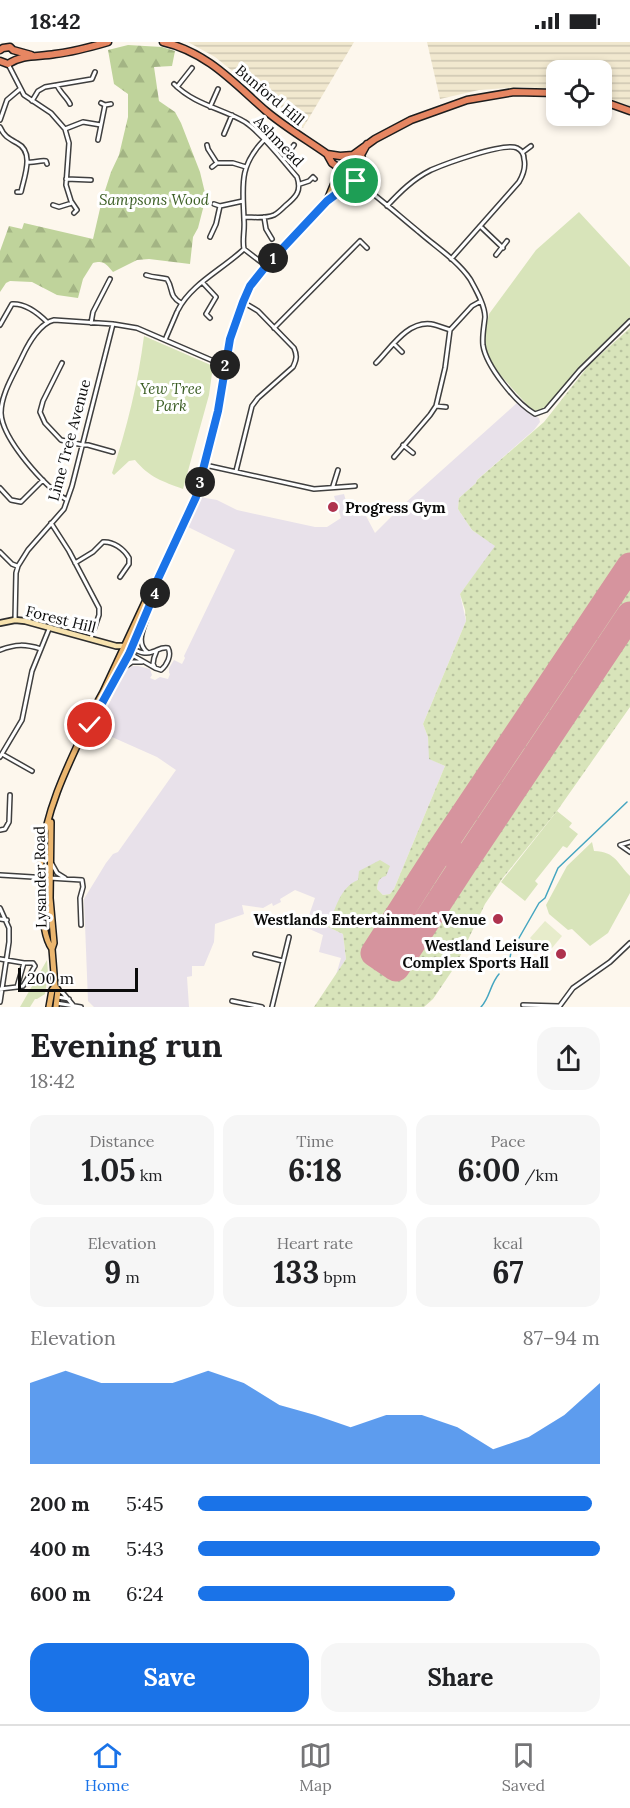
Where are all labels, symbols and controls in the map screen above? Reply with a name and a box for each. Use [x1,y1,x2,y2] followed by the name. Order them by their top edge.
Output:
[30,7,81,35] text: 18:42
[546,60,612,126] map controls
[546,60,612,126] button: locate
[232,61,308,129] street label: Bunford Hill
[249,111,308,170] street label: Ashmead
[330,155,381,206] pin
[339,164,372,197] icon: arrive
[99,190,210,209] park label: Sampsons Wood
[258,243,288,273] pin: 1
[270,248,276,268] text: 1
[210,350,240,380] pin: 2
[221,355,229,375] text: 2
[44,377,94,503] street label: Lime Tree Avenue
[140,379,202,415] park label: Yew Tree Park
[185,467,215,497] pin: 3
[196,472,204,492] text: 3
[345,498,446,517] place label: Progress Gym
[326,500,340,514] marker: Progress Gym
[140,578,170,608] pin: 4
[151,583,159,603] text: 4
[24,601,98,637] street label: Forest Hill
[64,699,115,750] pin
[73,708,106,741] icon: check
[30,826,50,928] street label: Lysander Road
[253,910,486,929] place label: Westlands Entertainment Venue
[491,912,505,926] marker: Westlands Entertainment Venue
[402,936,549,972] place label: Westland Leisure Complex Sports Hall
[554,947,568,961] marker: Westland Leisure Complex Sports Hall
[18,965,138,992] scale bar
[27,968,74,988] text: 200 m
[30,1024,222,1066] text: Evening run
[537,1027,600,1090] button: share
[30,1068,75,1093] text: 18:42
[89,1131,155,1151] text: Distance
[296,1131,334,1151] text: Time
[491,1131,525,1151] text: Pace
[81,1151,135,1189] text: 1.05
[288,1151,342,1189] text: 6:18
[457,1151,520,1189] text: 6:00
[135,1165,163,1185] text: km
[520,1165,559,1185] text: /km
[88,1233,156,1253] text: Elevation
[277,1233,353,1253] text: Heart rate
[493,1233,523,1253] text: kcal
[104,1253,121,1291] text: 9
[273,1253,319,1291] text: 133
[492,1253,524,1291] text: 67
[121,1267,140,1287] text: m
[319,1267,357,1287] text: bpm
[30,1325,116,1350] text: Elevation
[523,1325,600,1350] text: 87–94 m
[30,1491,90,1516] text: 200 m
[126,1491,164,1516] text: 5:45
[30,1536,90,1561] text: 400 m
[126,1536,164,1561] text: 5:43
[30,1581,91,1606] text: 600 m
[126,1581,164,1606] text: 6:24
[30,1643,309,1712] button: Save
[321,1643,600,1712] button: Share
[85,1739,129,1795] tab: Home
[299,1739,332,1795] tab: Map
[502,1739,545,1795] tab: Saved

